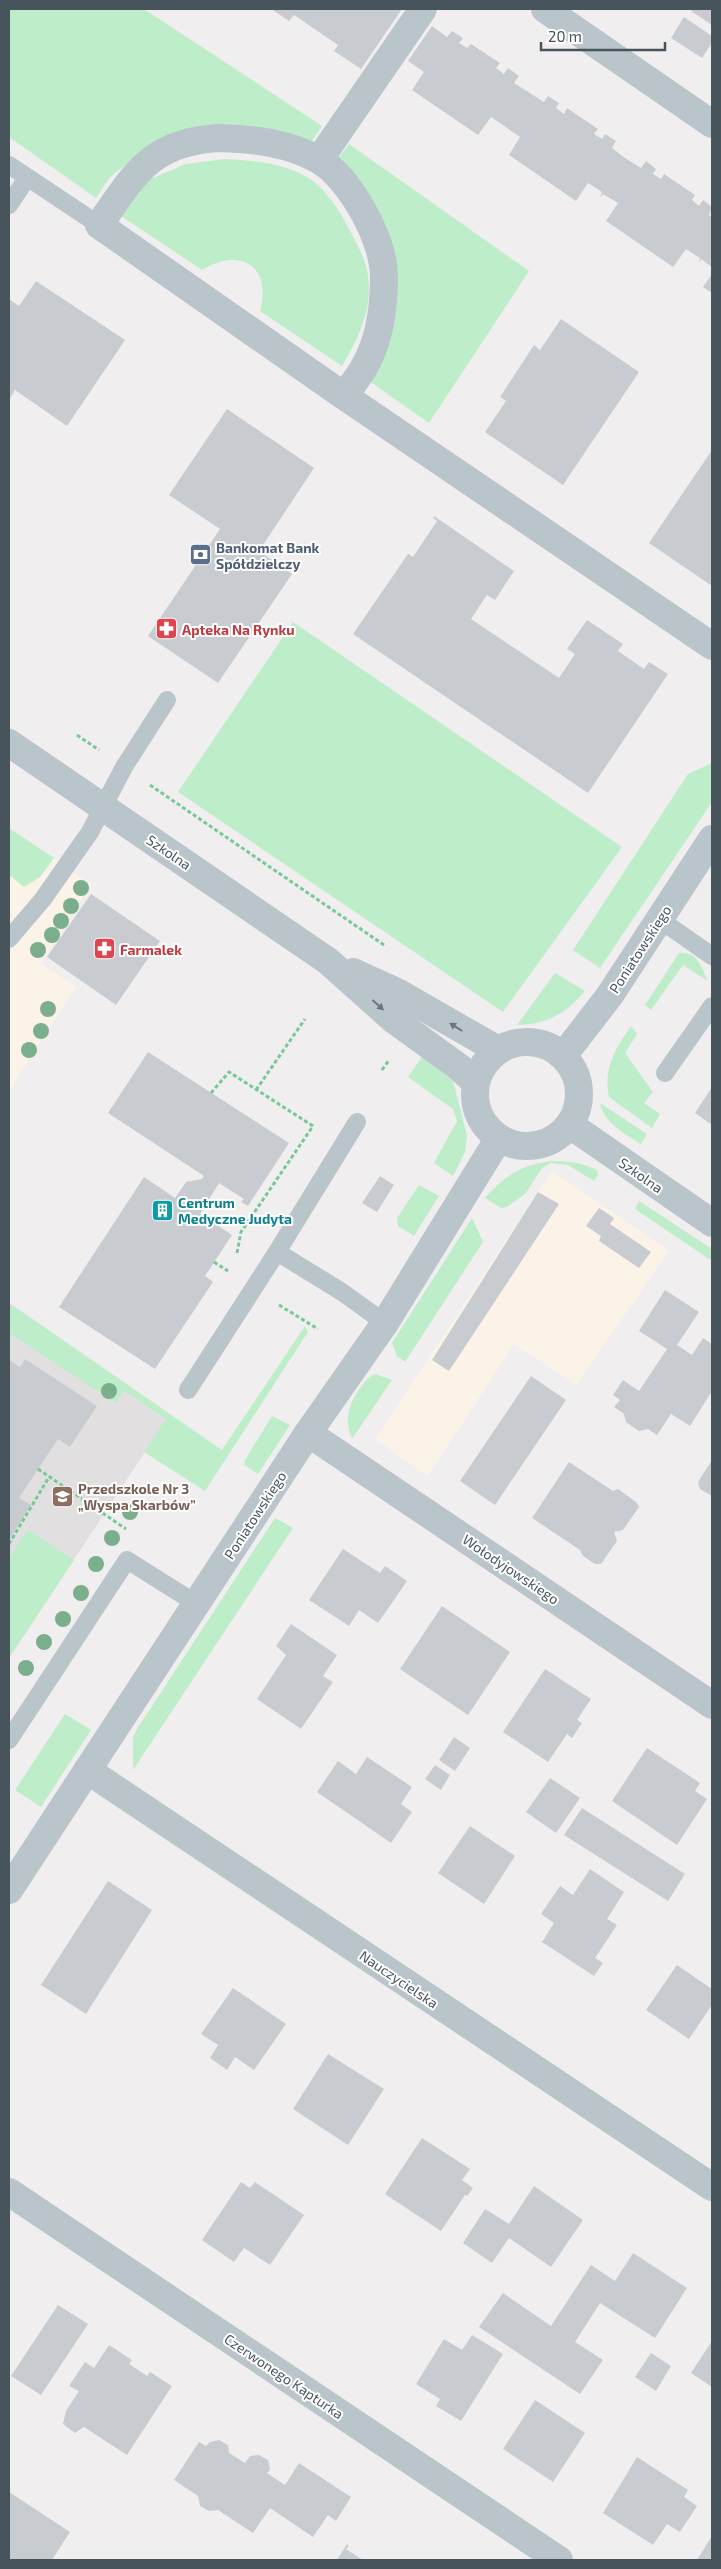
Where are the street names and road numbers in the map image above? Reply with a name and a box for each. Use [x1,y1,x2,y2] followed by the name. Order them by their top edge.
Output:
[144,831,194,873] street label: Szkolna
[605,902,675,996] street label: Poniatowskiego
[616,1154,666,1196] street label: Szkolna
[220,1468,290,1562] street label: Poniatowskiego
[459,1530,563,1608] street label: Wołodyjowskiego
[357,1947,441,2011] street label: Nauczycielska
[221,2330,347,2422] street label: Czerwonego Kapturka

